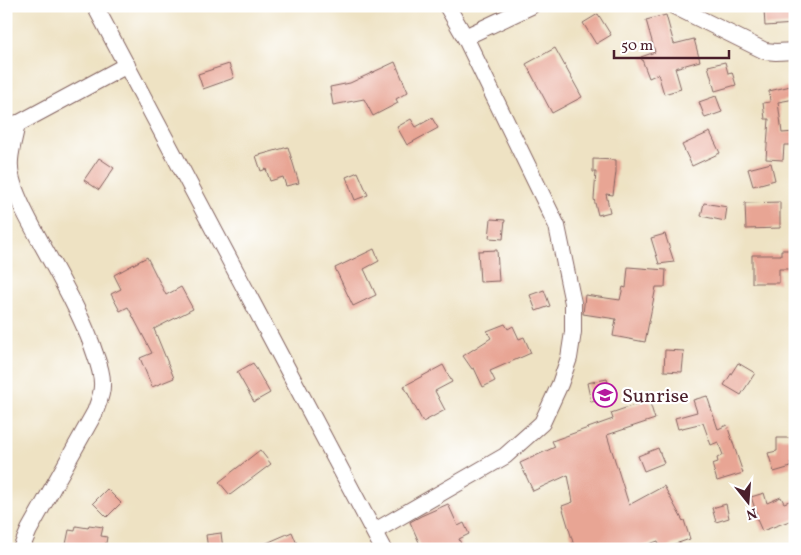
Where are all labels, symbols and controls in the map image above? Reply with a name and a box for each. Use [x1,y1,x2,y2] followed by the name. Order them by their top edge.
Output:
[614,28,728,60] scale bar
[621,36,653,57] text: 50 m
[592,382,618,408] school or university icon: Sunrise
[622,383,689,411] place label: Sunrise
[724,478,774,528] north arrow
[744,502,759,524] text: N

